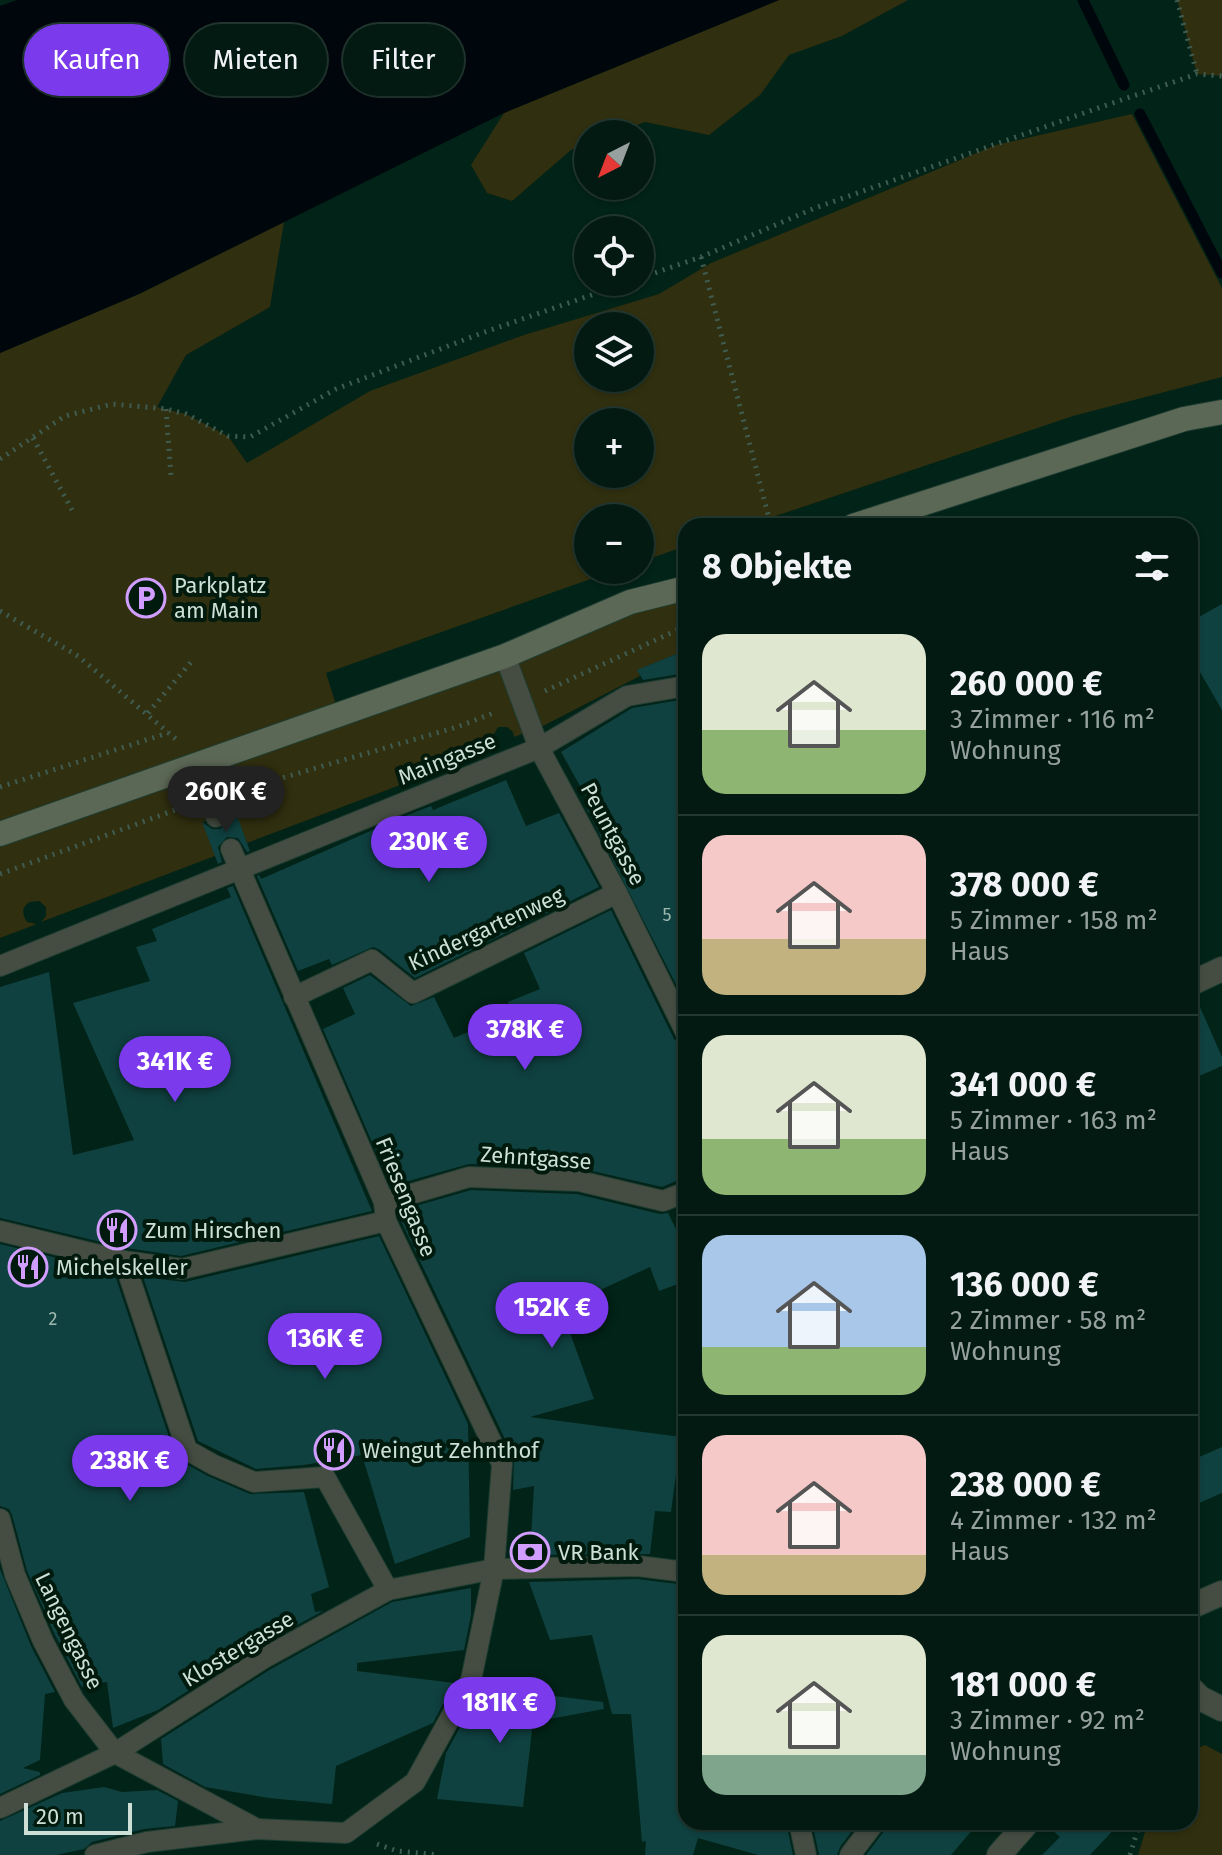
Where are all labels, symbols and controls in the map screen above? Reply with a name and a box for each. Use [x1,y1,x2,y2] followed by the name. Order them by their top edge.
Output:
[24,24,169,96] chip: Kaufen
[185,24,327,96] chip: Mieten
[343,24,464,96] chip: Filter
[574,120,654,200] north arrow
[574,120,654,584] map controls
[574,216,654,296] button: locate
[574,312,654,392] button: layers
[574,408,654,488] button: +
[574,504,654,584] button: −
[1130,544,1174,588] icon: filters
[702,546,852,587] text: 8 Objekte
[174,572,266,624] place label: Parkplatz am Main
[125,577,167,619] parking icon: Parkplatz am Main
[950,663,1103,704] text: 260 000 €
[766,666,862,762] icon: home
[950,704,1155,735] text: 3 Zimmer · 116 m²
[394,727,500,791] street label: Maingasse
[950,735,1061,766] text: Wohnung
[161,766,291,834] pin: 260K €
[185,776,267,807] text: 260K €
[575,778,651,890] street label: Peuntgasse
[364,816,494,884] pin: 230K €
[389,826,469,857] text: 230K €
[950,864,1098,905] text: 378 000 €
[766,867,862,963] icon: home
[404,881,569,977] street label: Kindergartenweg
[662,904,672,926] house number: 5
[950,905,1158,936] text: 5 Zimmer · 158 m²
[950,936,1009,967] text: Haus
[460,1004,590,1072] pin: 378K €
[486,1014,564,1045] text: 378K €
[110,1036,240,1104] pin: 341K €
[137,1046,213,1077] text: 341K €
[950,1064,1096,1105] text: 341 000 €
[766,1067,862,1163] icon: home
[950,1105,1157,1136] text: 5 Zimmer · 163 m²
[370,1133,442,1261] street label: Friesengasse
[950,1136,1009,1167] text: Haus
[479,1141,593,1175] street label: Zehntgasse
[96,1209,138,1251] restaurant icon: Zum Hirschen
[145,1217,281,1244] place label: Zum Hirschen
[7,1246,49,1288] restaurant icon: Michelskeller
[56,1254,188,1281] place label: Michelskeller
[950,1264,1099,1305] text: 136 000 €
[766,1267,862,1363] icon: home
[487,1282,617,1350] pin: 152K €
[513,1292,591,1323] text: 152K €
[950,1305,1146,1336] text: 2 Zimmer · 58 m²
[49,1308,58,1330] house number: 2
[260,1313,390,1381] pin: 136K €
[286,1323,364,1354] text: 136K €
[950,1336,1061,1367] text: Wohnung
[313,1429,355,1471] restaurant icon: Weingut Zehnthof
[65,1435,195,1503] pin: 238K €
[362,1437,540,1464] place label: Weingut Zehnthof
[90,1445,170,1476] text: 238K €
[950,1464,1101,1505] text: 238 000 €
[766,1467,862,1563] icon: home
[950,1505,1157,1536] text: 4 Zimmer · 132 m²
[509,1531,551,1573] bank icon: VR Bank
[950,1536,1009,1567] text: Haus
[558,1539,640,1566] place label: VR Bank
[29,1568,109,1694] street label: Langengasse
[177,1605,299,1693] street label: Klostergasse
[950,1664,1096,1705] text: 181 000 €
[766,1667,862,1763] icon: home
[435,1677,565,1745] pin: 181K €
[462,1687,538,1718] text: 181K €
[950,1705,1145,1736] text: 3 Zimmer · 92 m²
[950,1736,1061,1767] text: Wohnung
[24,1799,132,1835] scale bar
[36,1803,84,1830] text: 20 m

